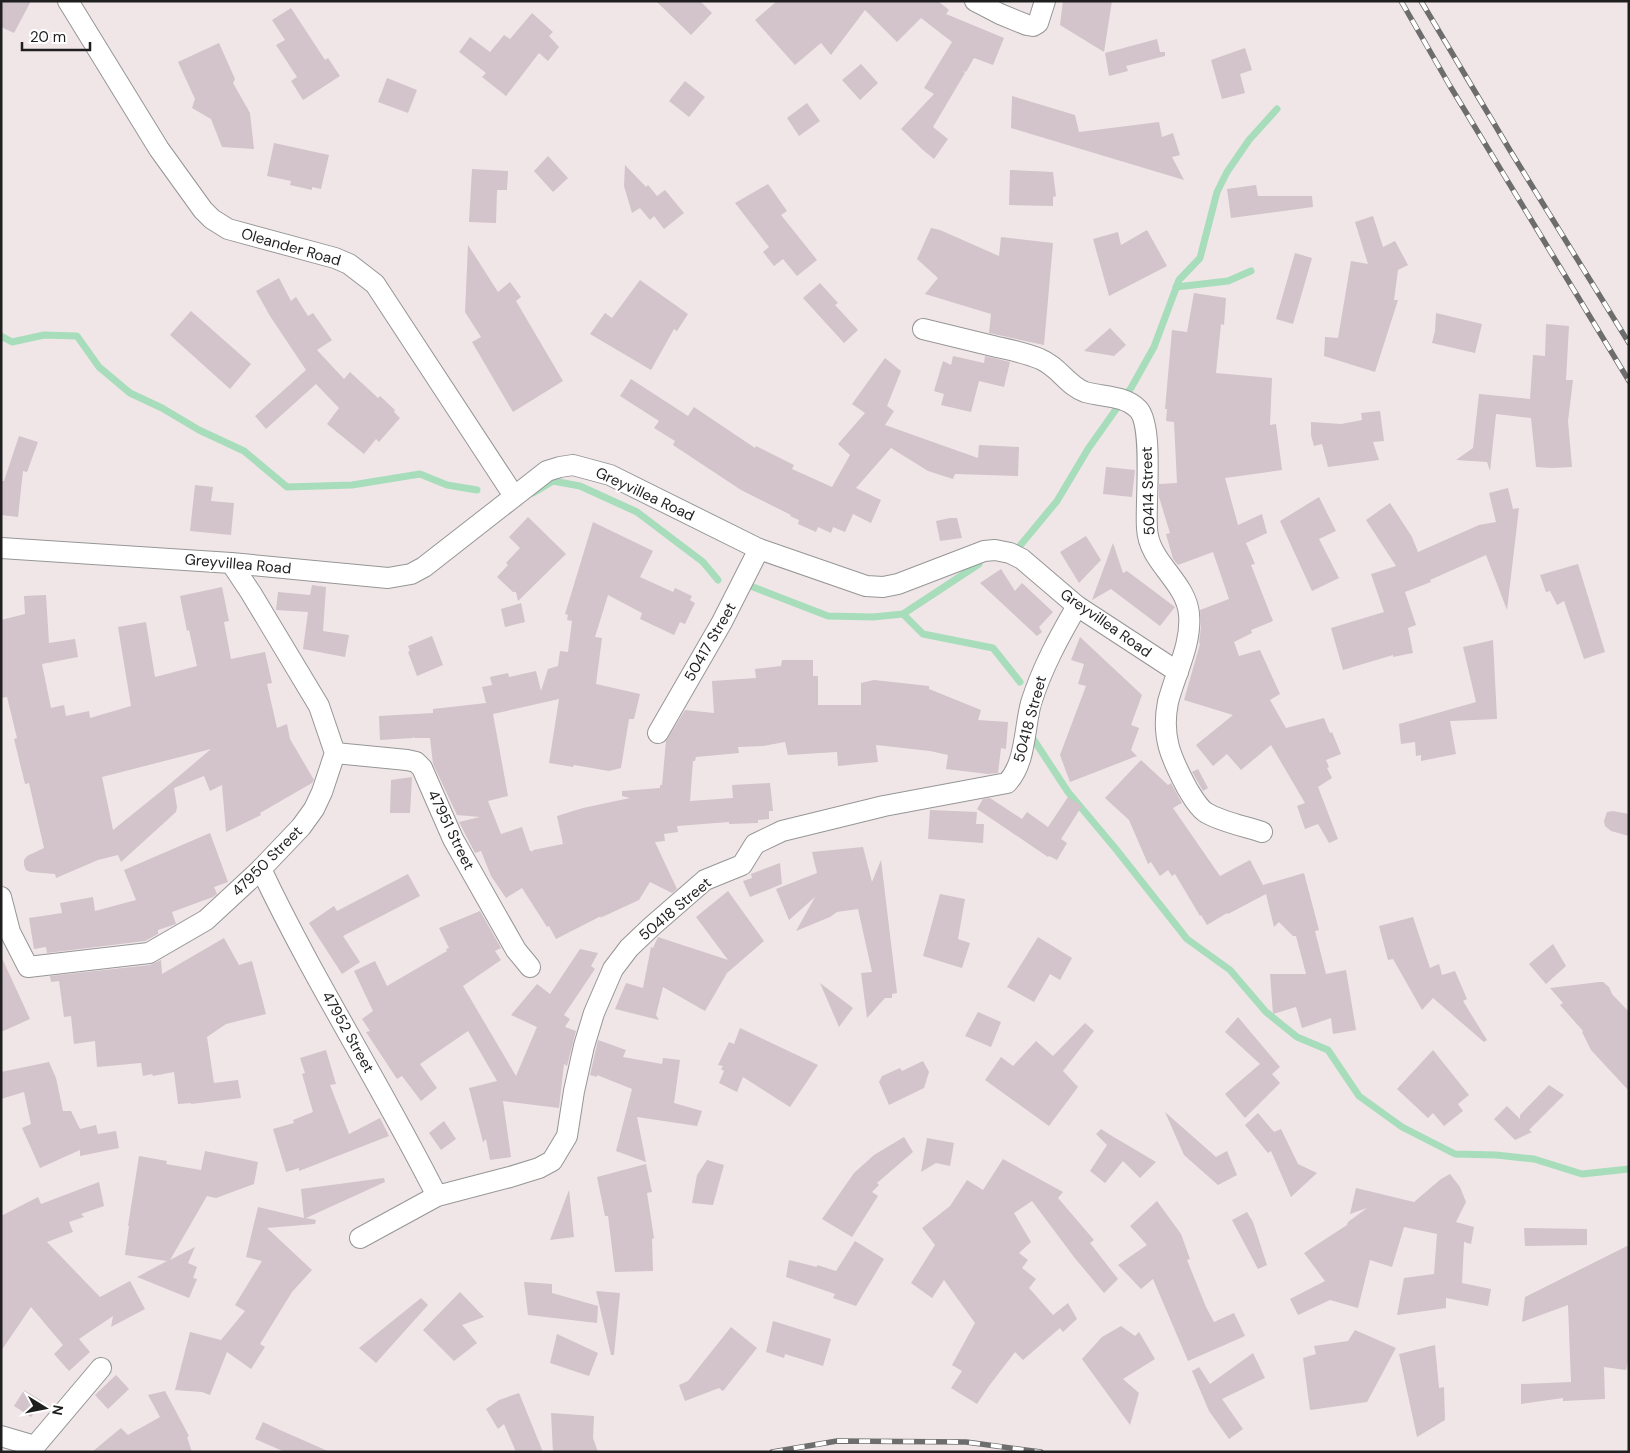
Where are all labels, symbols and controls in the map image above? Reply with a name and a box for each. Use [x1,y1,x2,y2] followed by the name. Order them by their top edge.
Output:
[22,20,90,52] scale bar
[30,27,66,47] text: 20 m
[239,223,343,271] street label: Oleander Road
[1136,446,1160,536] street label: 50414 Street
[592,462,698,526] street label: Greyvillea Road
[184,549,292,579] street label: Greyvillea Road
[1056,584,1156,662] street label: Greyvillea Road
[679,599,741,685] street label: 50417 Street
[1009,673,1051,764] street label: 50418 Street
[423,787,479,873] street label: 47951 Street
[227,821,307,901] street label: 47950 Street
[635,873,716,945] street label: 50418 Street
[317,988,379,1076] street label: 47952 Street
[20,1383,70,1433] north arrow
[48,1404,68,1417] text: N

